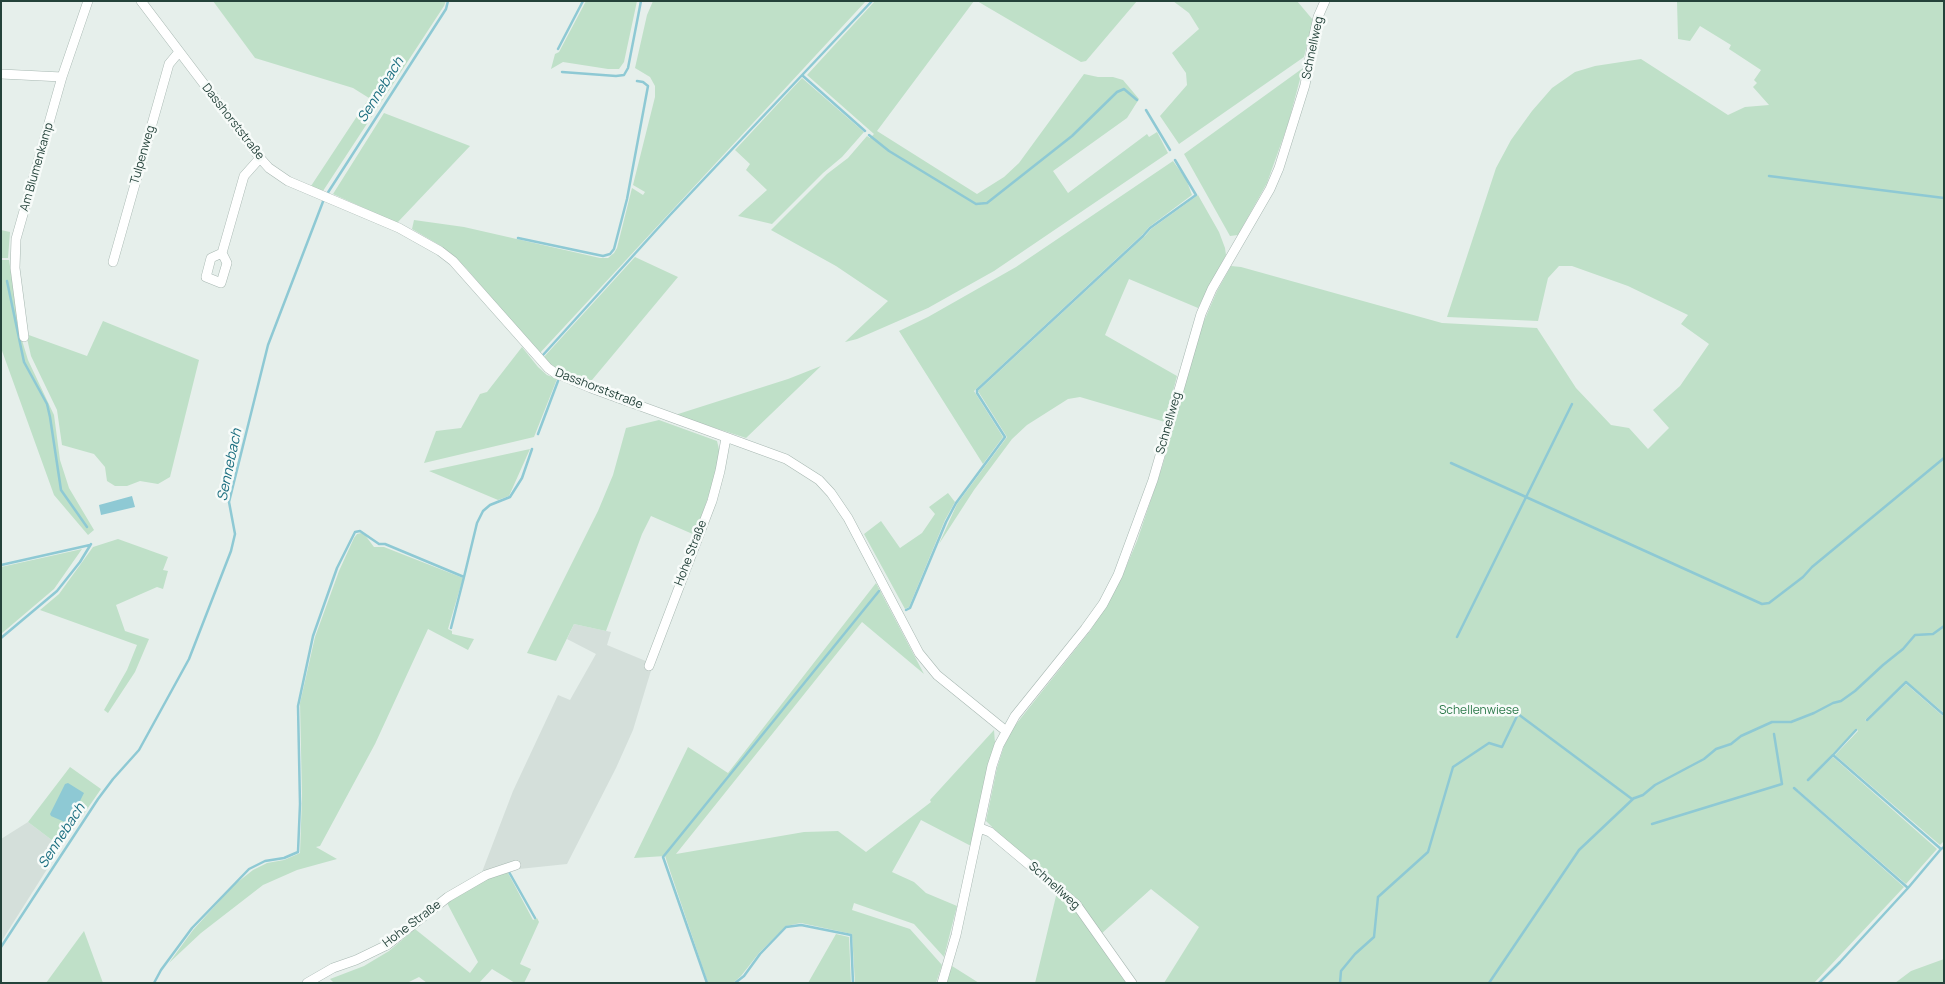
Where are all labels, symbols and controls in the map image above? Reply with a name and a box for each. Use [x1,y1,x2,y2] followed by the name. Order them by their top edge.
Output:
[1299,15,1327,81] street label: Schnellweg
[354,54,408,126] water label: Sennebach
[199,81,267,163] street label: Dasshorststraße
[17,121,57,213] street label: Am Blumenkamp
[128,124,158,186] street label: Tulpenweg
[553,366,645,412] street label: Dasshorststraße
[1153,390,1185,456] street label: Schnellweg
[214,427,246,503] water label: Sennebach
[672,518,710,588] street label: Hohe Straße
[1439,704,1519,718] park label: Schellenwiese
[35,801,89,871] water label: Sennebach
[1025,859,1083,913] street label: Schnellweg
[380,897,444,951] street label: Hohe Straße

